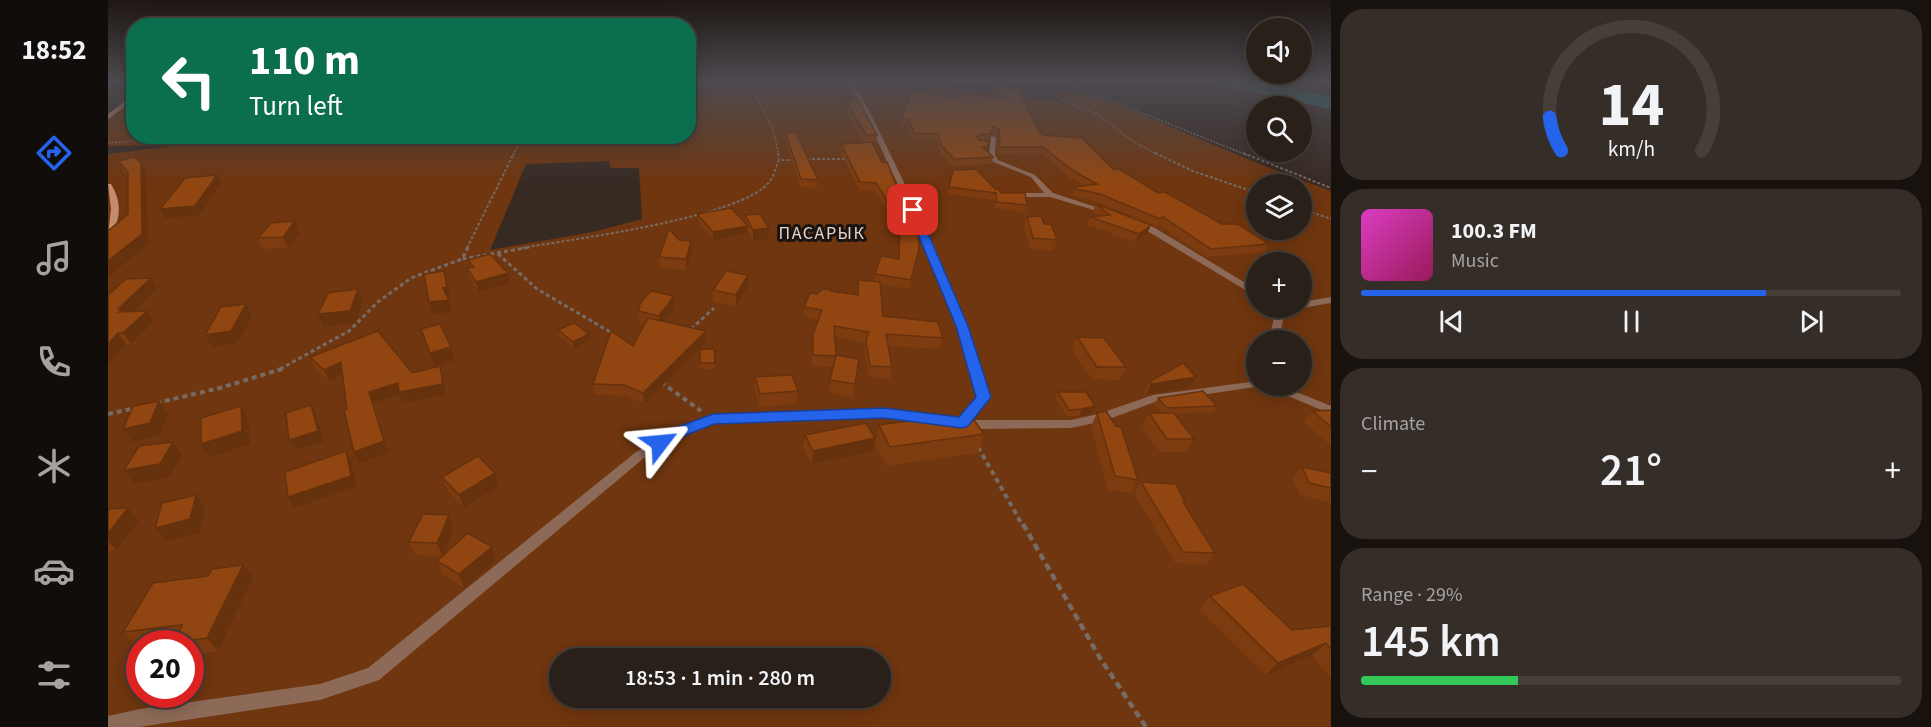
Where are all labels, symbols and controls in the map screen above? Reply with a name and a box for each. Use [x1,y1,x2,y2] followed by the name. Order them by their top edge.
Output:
[1246,18,1312,396] map controls
[1246,18,1312,84] button: sound
[21,31,87,70] text: 18:52
[249,31,360,91] text: 110 m
[150,42,228,120] icon: left
[1598,61,1664,150] text: 14
[249,87,343,126] text: Turn left
[1246,96,1312,162] button: search
[33,132,75,174] icon: directions
[1607,135,1655,166] text: km/h
[1246,174,1312,240] button: layers
[887,184,938,235] pin
[896,193,929,226] icon: arrive
[1451,215,1537,247] text: 100.3 FM
[779,221,865,246] district label: ПАСАРЫК
[33,237,75,279] icon: music
[1451,247,1499,275] text: Music
[1246,252,1312,318] button: +
[1435,305,1468,338] icon: previous
[1615,305,1648,338] icon: pause
[1795,305,1828,338] icon: next
[1246,330,1312,396] button: −
[33,341,75,383] icon: phone
[1361,410,1425,438] text: Climate
[628,411,692,475] position arrow
[1600,439,1662,503] text: 21°
[33,445,75,487] icon: climate
[1361,448,1377,495] text: −
[1885,448,1901,495] text: +
[33,550,75,592] icon: car
[1361,581,1462,609] text: Range · 29%
[1361,610,1501,674] text: 145 km
[126,630,204,708] speed limit sign: 20
[33,654,75,696] icon: filters
[625,662,815,694] text: 18:53 · 1 min · 280 m

